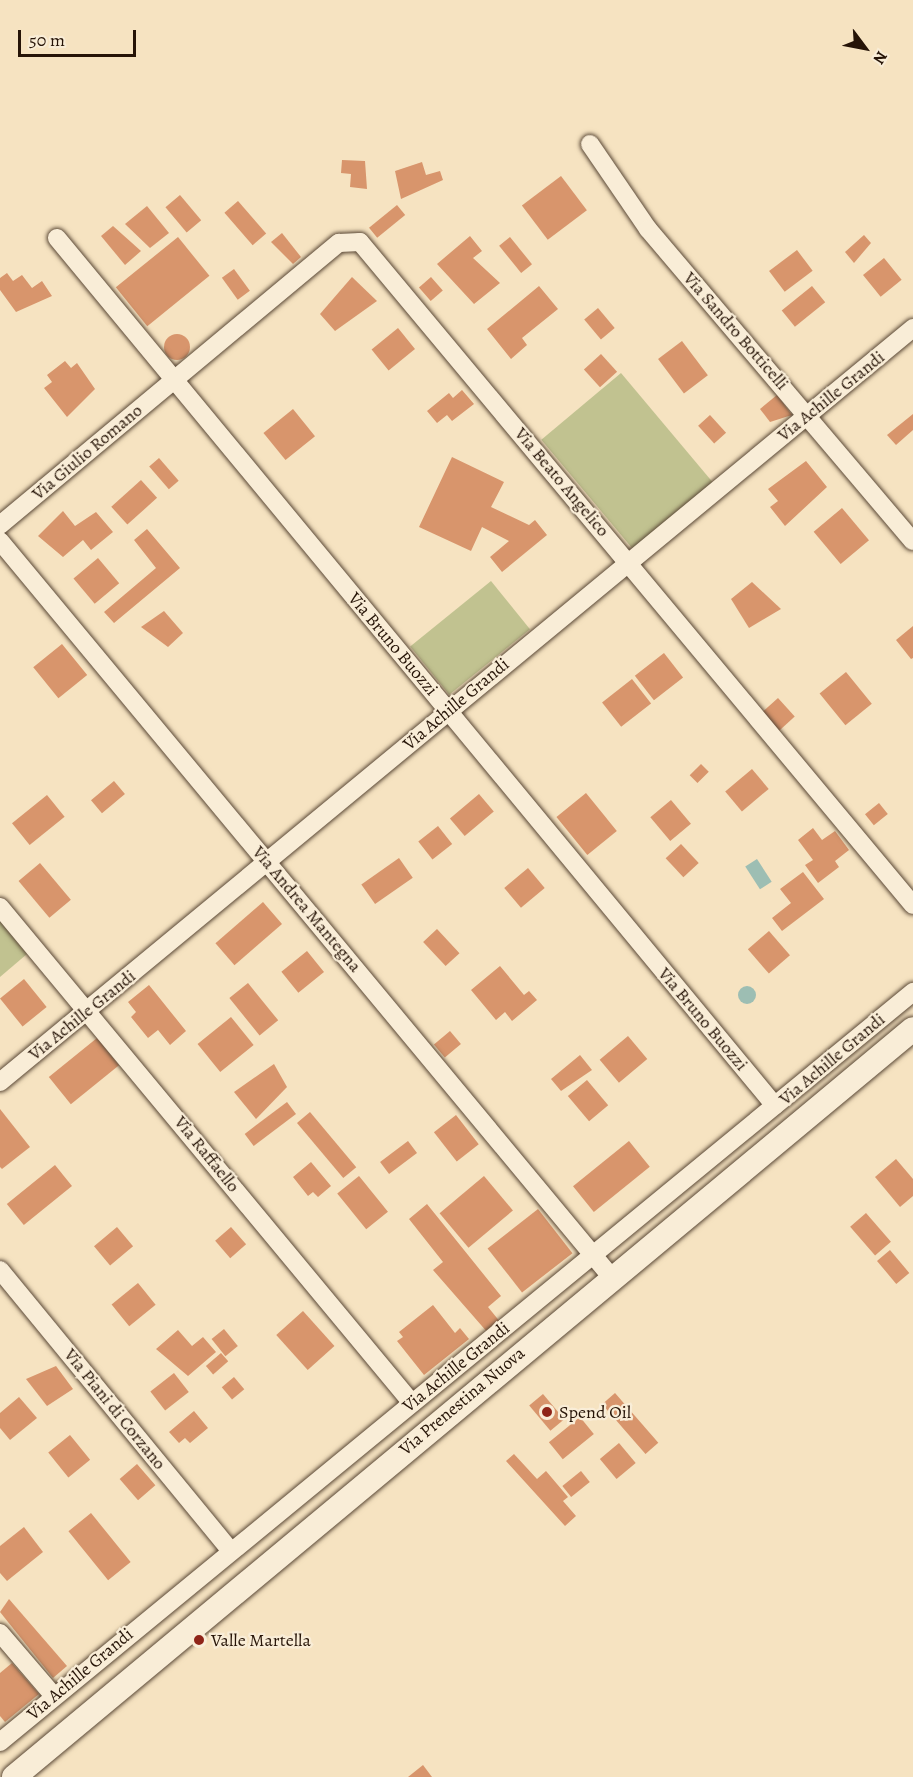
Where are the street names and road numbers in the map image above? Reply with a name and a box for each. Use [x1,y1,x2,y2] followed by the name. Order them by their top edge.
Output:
[679,268,793,394] street label: Via Sandro Botticelli
[773,346,889,446] street label: Via Achille Grandi
[27,400,147,504] street label: Via Giulio Romano
[510,423,614,541] street label: Via Beato Angelico
[344,588,442,700] street label: Via Bruno Buozzi
[399,653,513,755] street label: Via Achille Grandi
[248,841,366,977] street label: Via Andrea Mantegna
[654,963,752,1075] street label: Via Bruno Buozzi
[24,965,140,1065] street label: Via Achille Grandi
[775,1008,889,1110] street label: Via Achille Grandi
[170,1112,244,1196] street label: Via Raffaello
[398,1317,514,1417] street label: Via Achille Grandi
[395,1342,529,1460] street label: Via Prenestina Nuova
[60,1344,170,1474] street label: Via Piani di Corzano
[23,1623,137,1725] street label: Via Achille Grandi

